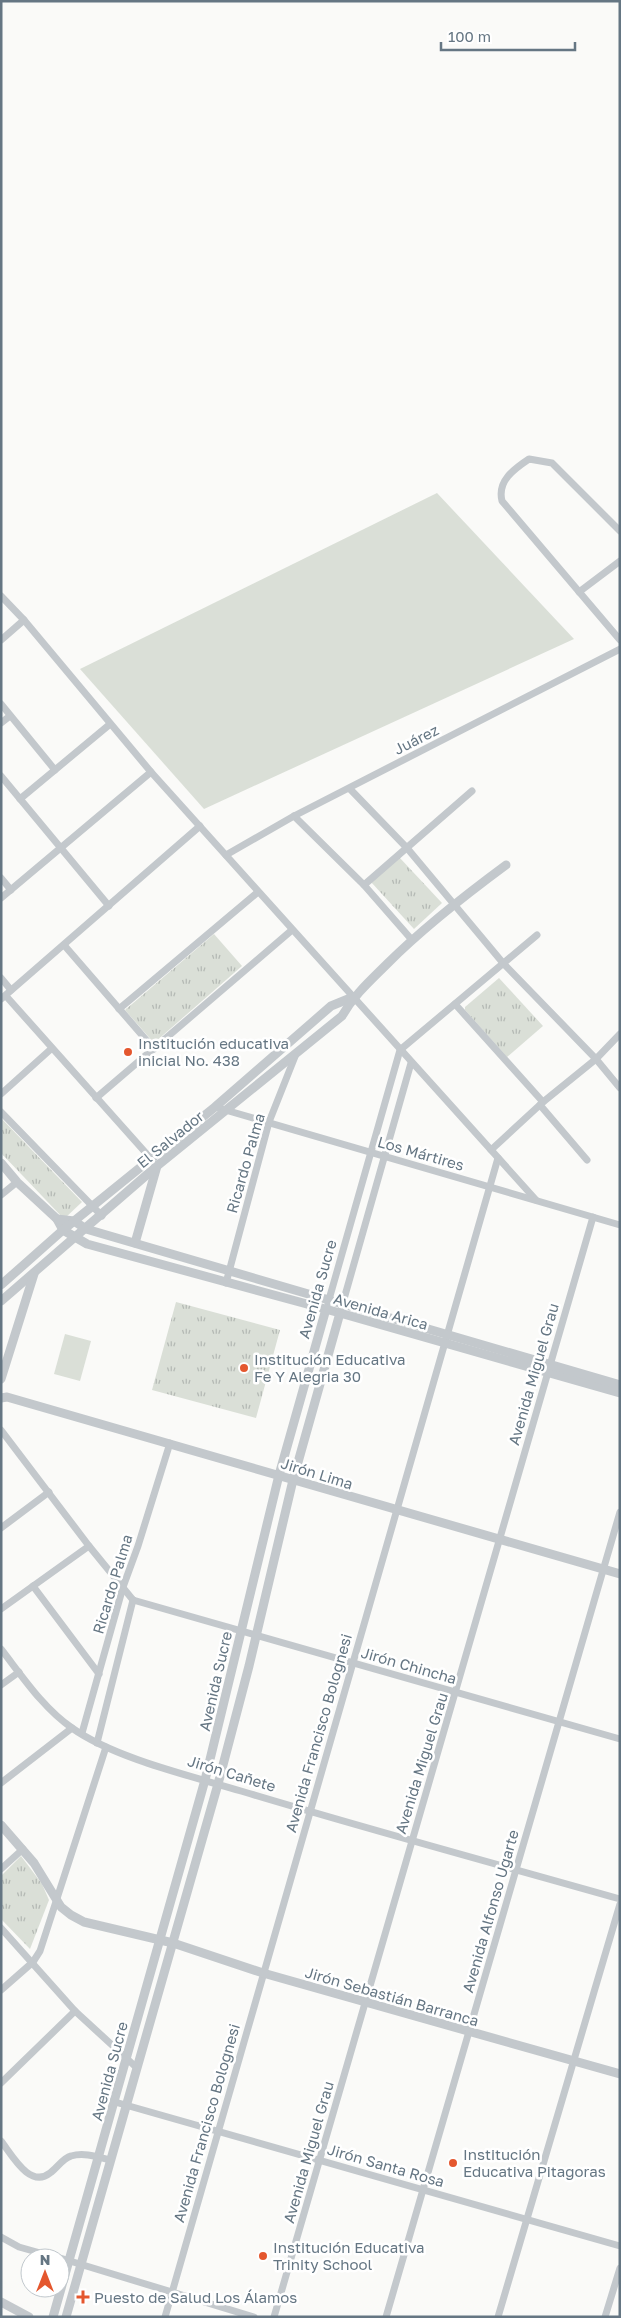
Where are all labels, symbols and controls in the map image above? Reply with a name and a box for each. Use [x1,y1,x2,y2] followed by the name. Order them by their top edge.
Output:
[441,20,575,52] scale bar
[448,27,491,45] text: 100 m
[391,720,442,758] street label: Juárez
[138,1034,289,1069] place label: Institución educativa inicial No. 438
[122,1046,134,1058] marker: Institución educativa inicial No. 438
[133,1106,207,1171] street label: El Salvador
[222,1111,268,1215] street label: Ricardo Palma
[376,1132,466,1174] street label: Los Mártires
[294,1237,340,1340] street label: Avenida Sucre
[332,1289,430,1333] street label: Avenida Arica
[504,1301,562,1447] street label: Avenida Miguel Grau
[254,1350,405,1385] place label: Institución Educativa Fe Y Alegria 30
[238,1362,250,1374] marker: Institución Educativa Fe Y Alegria 30
[279,1454,355,1492] street label: Jirón Lima
[88,1532,136,1636] street label: Ricardo Palma
[195,1629,235,1733] street label: Avenida Sucre
[281,1632,355,1834] street label: Avenida Francisco Bolognesi
[359,1643,459,1687] street label: Jirón Chincha
[391,1690,451,1836] street label: Avenida Miguel Grau
[186,1751,279,1795] street label: Jirón Cañete
[458,1827,522,1995] street label: Avenida Alfonso Ugarte
[303,1963,481,2029] street label: Jirón Sebastián Barranca
[87,2019,131,2123] street label: Avenida Sucre
[169,2022,243,2224] street label: Avenida Francisco Bolognesi
[279,2079,337,2225] street label: Avenida Miguel Grau
[325,2140,447,2190] street label: Jirón Santa Rosa
[463,2145,606,2180] place label: Institución Educativa Pitagoras
[447,2157,459,2169] marker: Institución Educativa Pitagoras
[273,2238,424,2273] place label: Institución Educativa Trinity School
[20,2248,70,2298] north arrow
[257,2250,269,2262] marker: Institución Educativa Trinity School
[40,2251,50,2268] text: N
[94,2288,297,2306] place label: Puesto de Salud Los Álamos
[76,2290,90,2304] marker: Puesto de Salud Los Álamos

